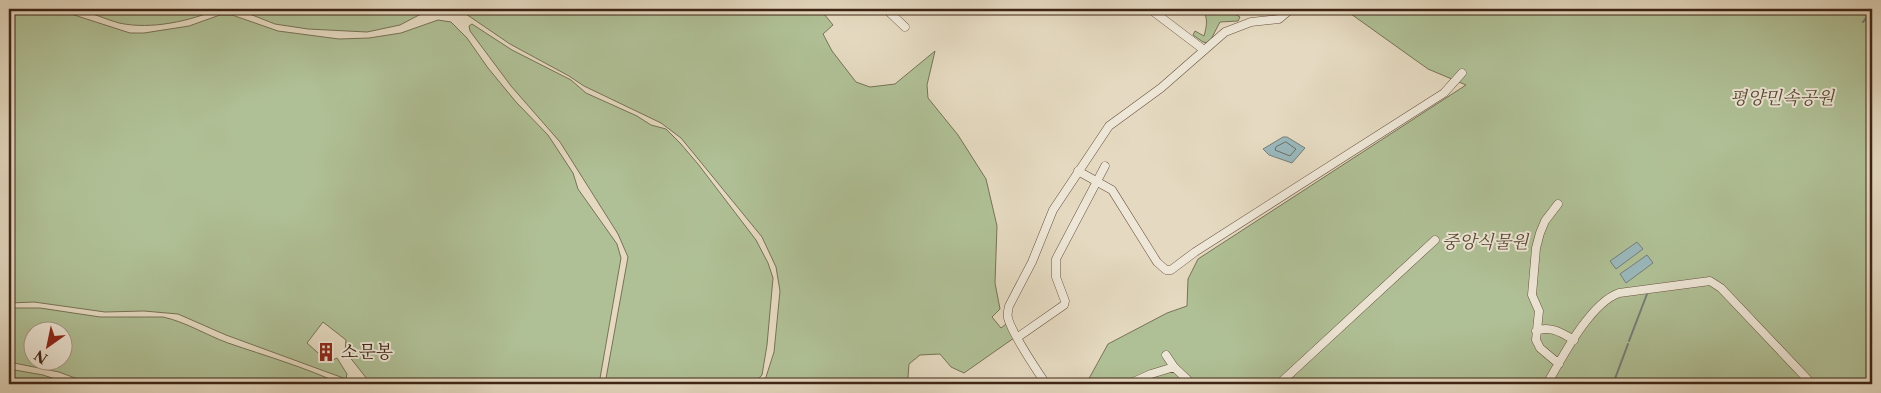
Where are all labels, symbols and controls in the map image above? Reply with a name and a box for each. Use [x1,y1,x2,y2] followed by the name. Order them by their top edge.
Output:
[1730,87,1836,109] park label: 평양민속공원
[1442,231,1530,253] park label: 중앙식물원
[22,320,72,370] north arrow
[315,341,337,363] building icon: 소문봉
[341,341,393,363] place label: 소문봉
[31,346,51,368] text: N

